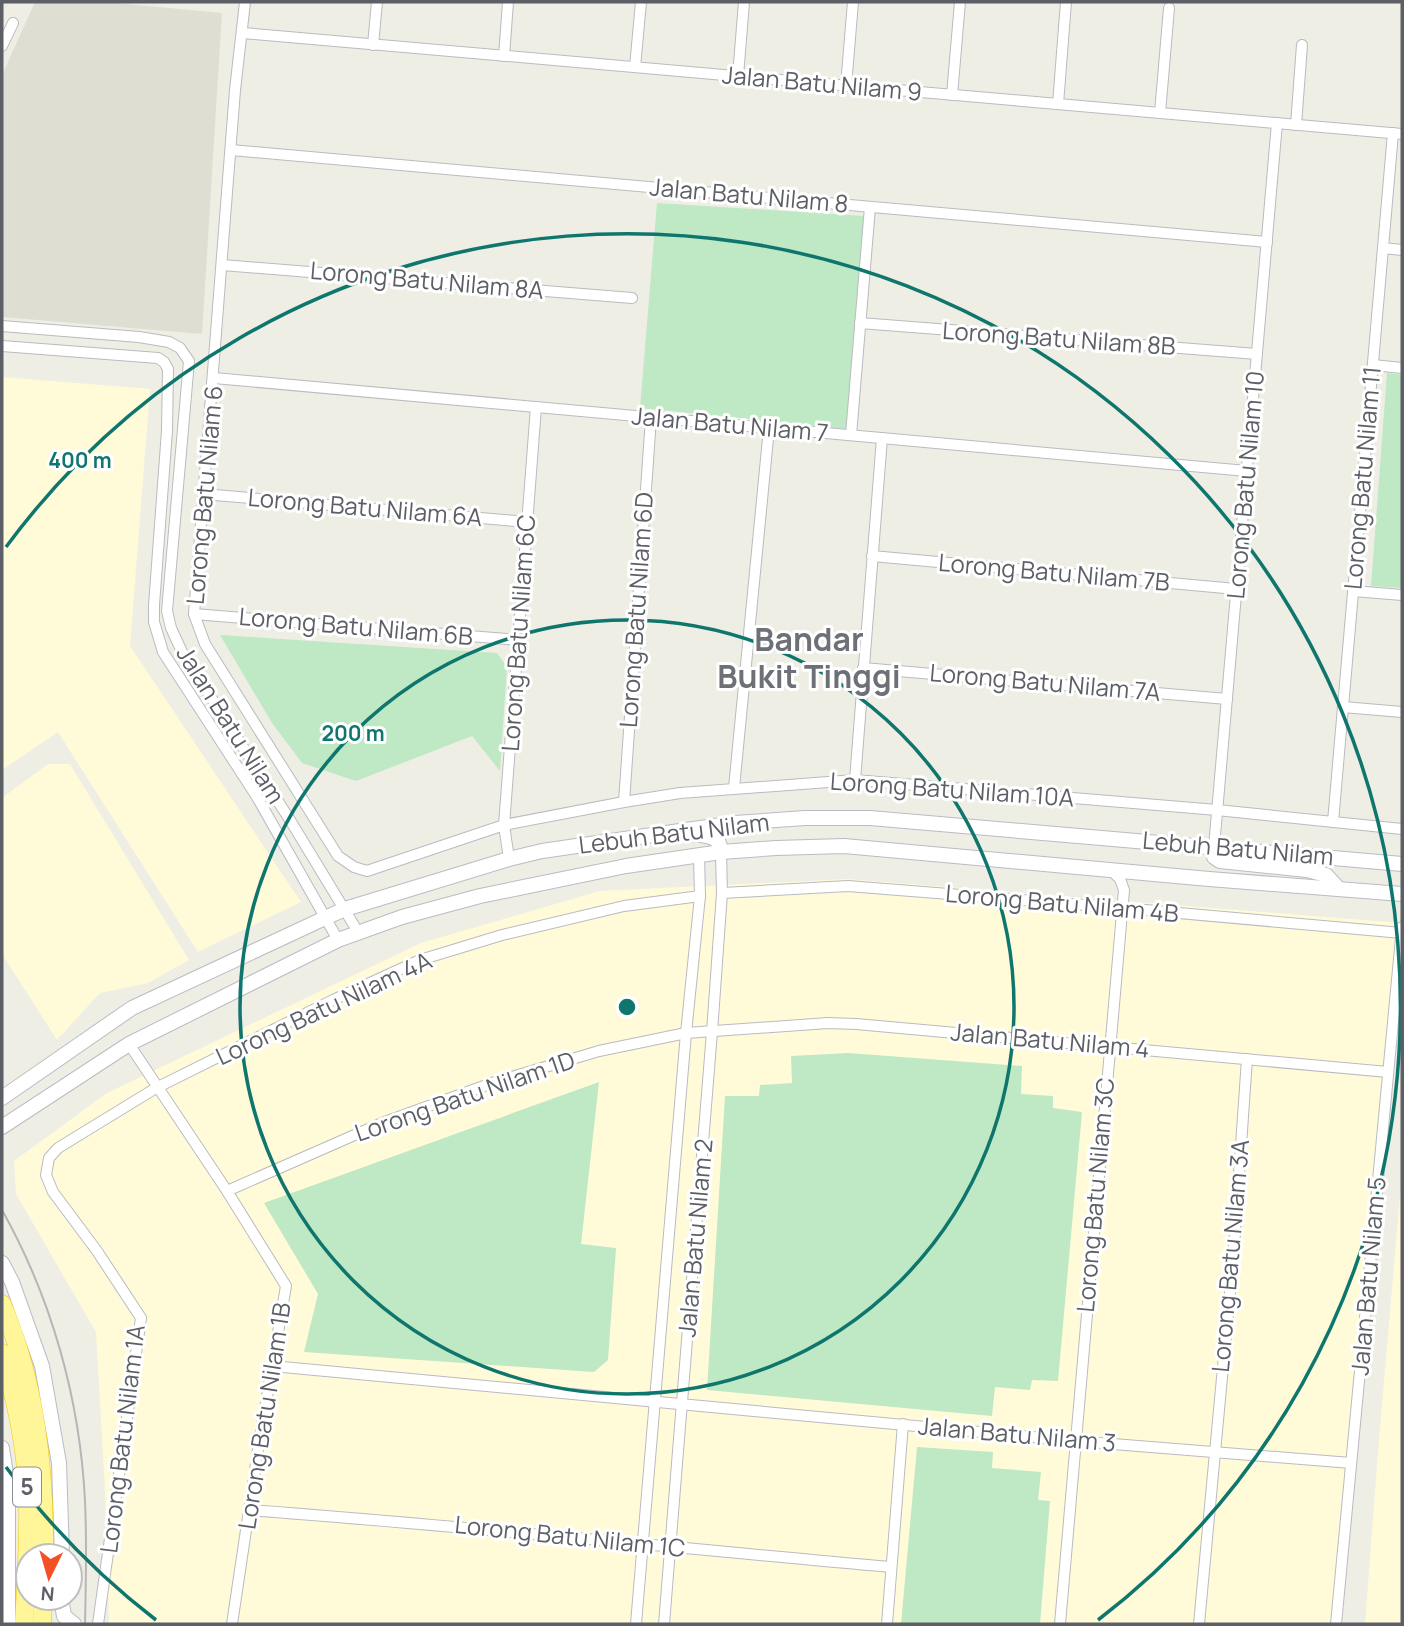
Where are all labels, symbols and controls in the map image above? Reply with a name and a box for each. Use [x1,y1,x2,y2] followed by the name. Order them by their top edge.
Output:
[721,57,923,108] street label: Jalan Batu Nilam 9
[648,169,850,220] street label: Jalan Batu Nilam 8
[309,253,545,306] street label: Lorong Batu Nilam 8A
[941,313,1177,362] street label: Lorong Batu Nilam 8B
[1335,365,1388,591] street label: Lorong Batu Nilam 11
[1218,369,1271,600] street label: Lorong Batu Nilam 10
[177,384,230,606] street label: Lorong Batu Nilam 6
[630,398,830,449] street label: Jalan Batu Nilam 7
[48,446,112,474] text: 400 m
[247,480,484,533] street label: Lorong Batu Nilam 6A
[611,491,660,729] street label: Lorong Batu Nilam 6D
[493,513,542,752] street label: Lorong Batu Nilam 6C
[937,545,1171,598] street label: Lorong Batu Nilam 7B
[238,599,475,652] street label: Lorong Batu Nilam 6B
[717,617,901,698] district label: Bandar Bukit Tinggi
[169,639,293,809] street label: Jalan Batu Nilam
[928,655,1162,708] street label: Lorong Batu Nilam 7A
[321,719,385,747] text: 200 m
[829,764,1075,813] street label: Lorong Batu Nilam 10A
[577,804,771,861] street label: Lebuh Batu Nilam
[1141,823,1335,872] street label: Lebuh Batu Nilam
[944,876,1180,929] street label: Lorong Batu Nilam 4B
[210,943,437,1072] street label: Lorong Batu Nilam 4A
[615,995,639,1019] centre of rings
[949,1014,1151,1065] street label: Jalan Batu Nilam 4
[350,1042,579,1149] street label: Lorong Batu Nilam 1D
[1068,1076,1121,1314] street label: Lorong Batu Nilam 3C
[669,1137,720,1338] street label: Jalan Batu Nilam 2
[1203,1138,1256,1374] street label: Lorong Batu Nilam 3A
[1342,1175,1393,1377] street label: Jalan Batu Nilam 5
[229,1300,298,1532] street label: Lorong Batu Nilam 1B
[91,1323,152,1555] street label: Lorong Batu Nilam 1A
[917,1408,1117,1459] street label: Jalan Batu Nilam 3
[13,1468,41,1506] road number: 5
[453,1507,687,1564] street label: Lorong Batu Nilam 1C
[14,1542,84,1612] north arrow
[40,1580,55,1607] text: N

